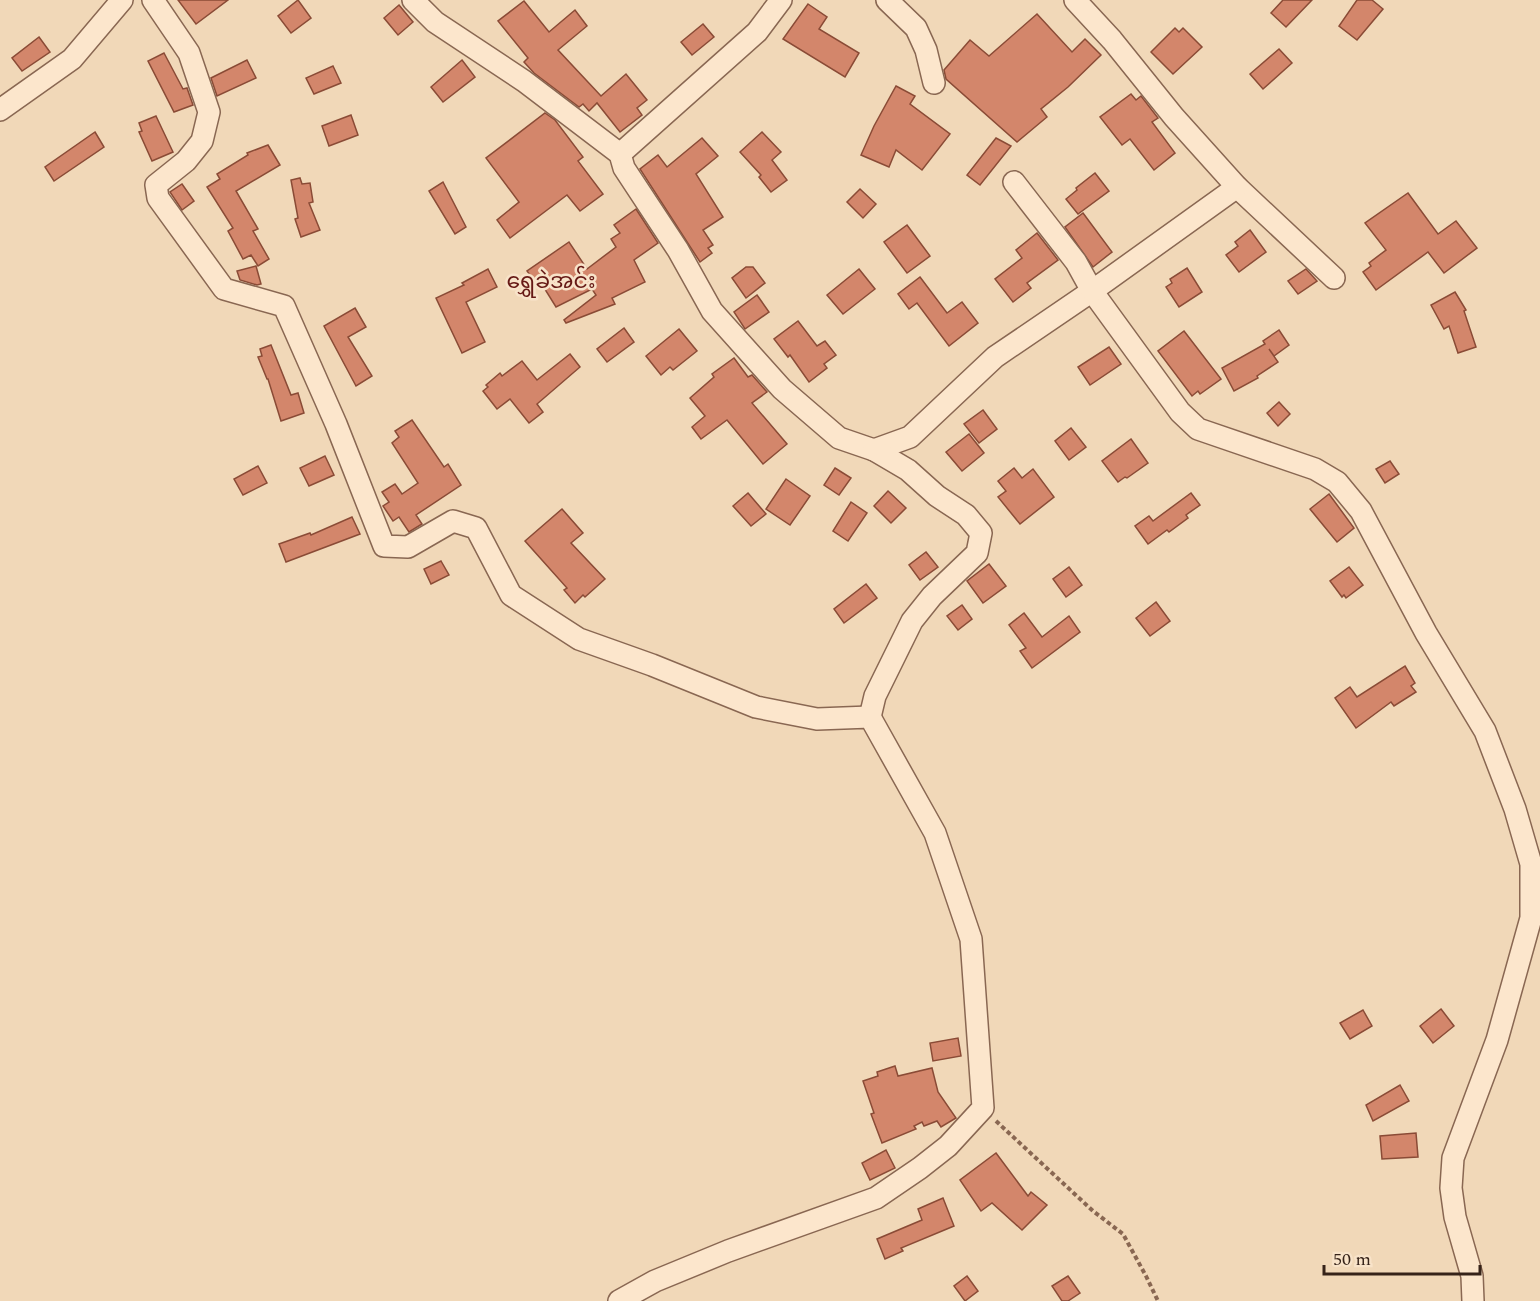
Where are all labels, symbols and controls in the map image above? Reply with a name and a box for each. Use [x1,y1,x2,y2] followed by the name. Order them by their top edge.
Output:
[506,265,596,298] district label: ရွှေခဲအင်း
[1324,1238,1480,1276] scale bar
[1333,1246,1371,1273] text: 50 m

